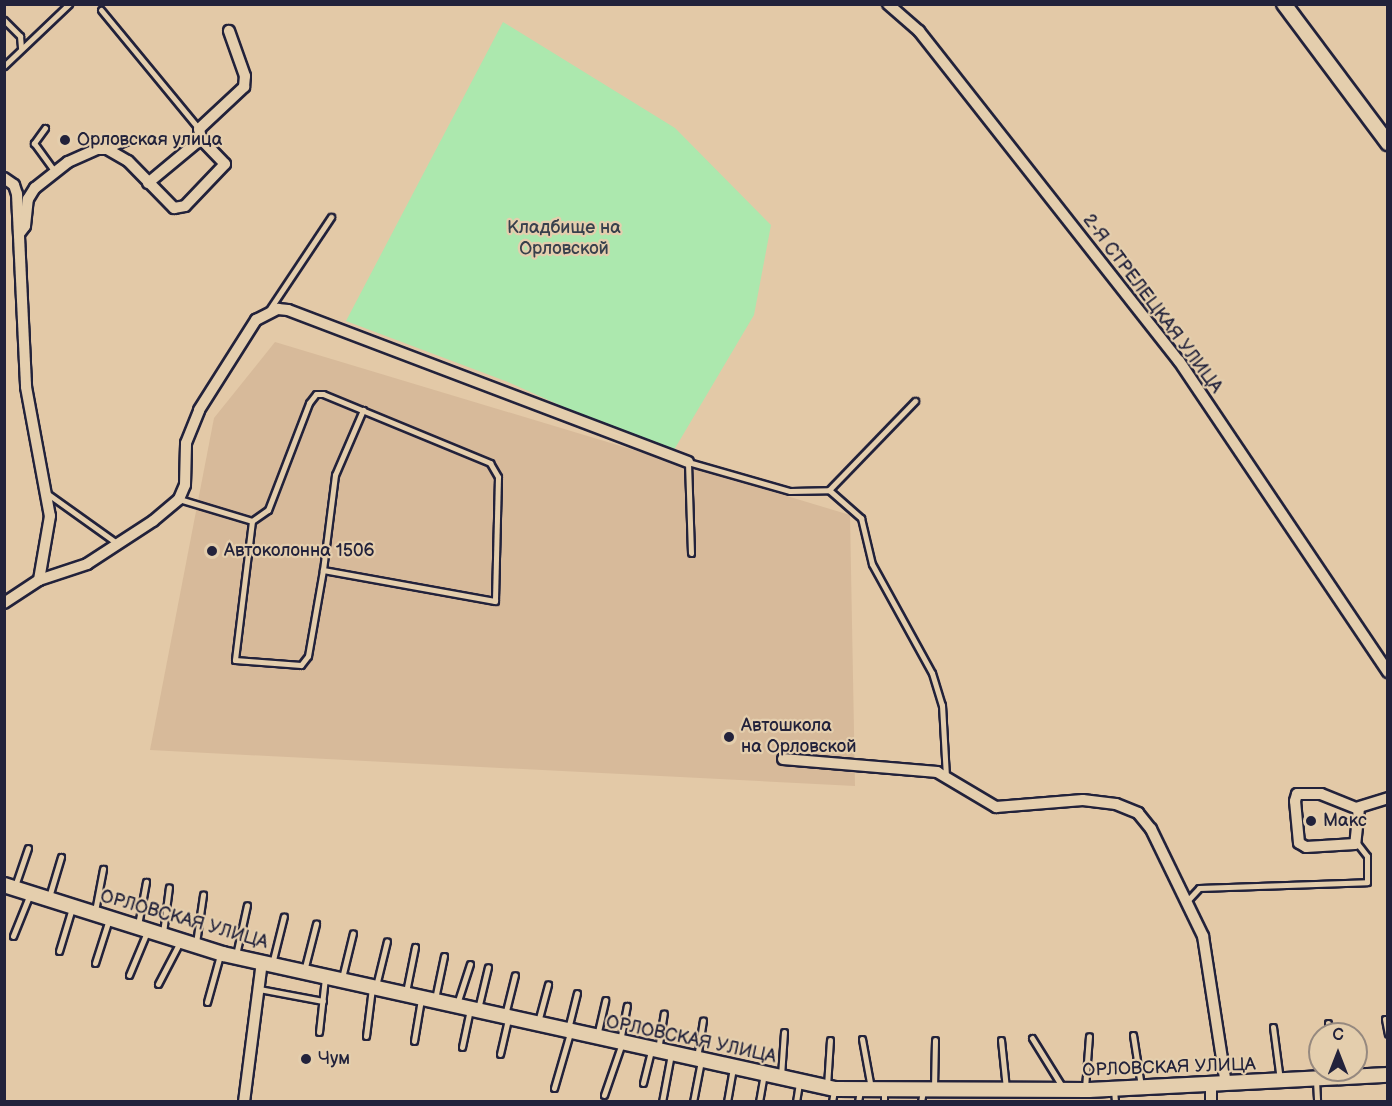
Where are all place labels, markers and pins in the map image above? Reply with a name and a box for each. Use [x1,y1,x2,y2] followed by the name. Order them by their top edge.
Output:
[77,129,222,151] place label: Орловская улица
[58,133,72,147] marker: Орловская улица
[224,540,375,562] place label: Автоколонна 1506
[205,544,219,558] marker: Автоколонна 1506
[741,716,856,758] place label: Автошкола на Орловской
[722,730,736,744] marker: Автошкола на Орловской
[1323,810,1367,832] place label: Макс
[1304,814,1318,828] marker: Макс
[318,1048,350,1070] place label: Чум
[299,1052,313,1066] marker: Чум

